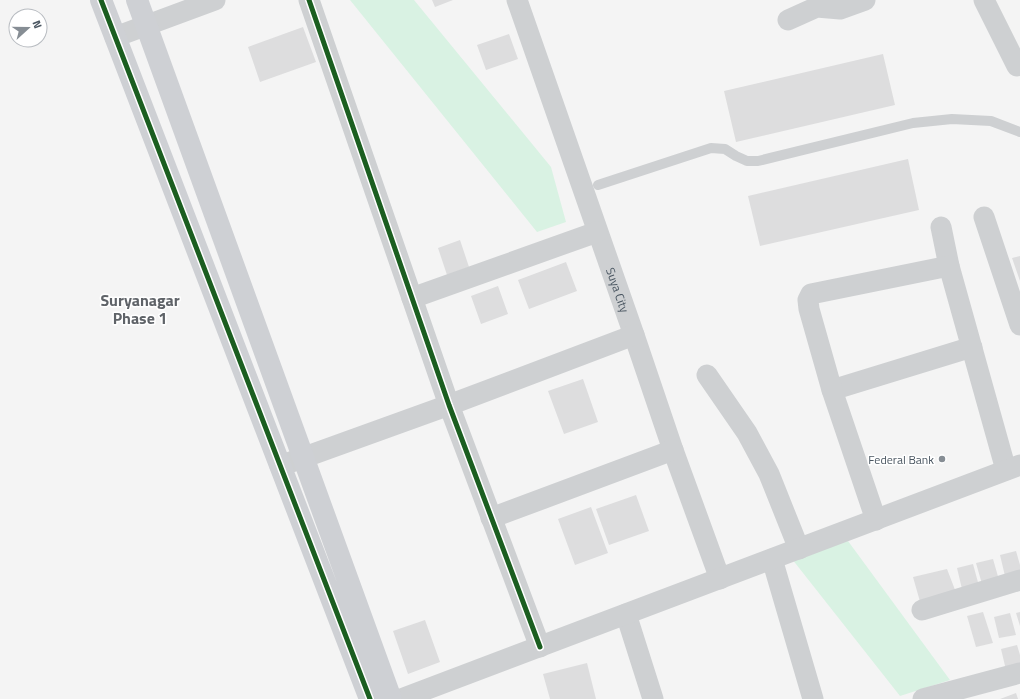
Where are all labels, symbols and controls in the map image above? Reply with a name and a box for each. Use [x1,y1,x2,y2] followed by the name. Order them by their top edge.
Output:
[8,8,48,48] north arrow
[29,18,46,31] text: N
[602,265,635,315] street label: Suya City
[100,288,180,330] district label: Suryanagar Phase 1
[868,450,934,469] place label: Federal Bank
[937,454,947,464] marker: Federal Bank

